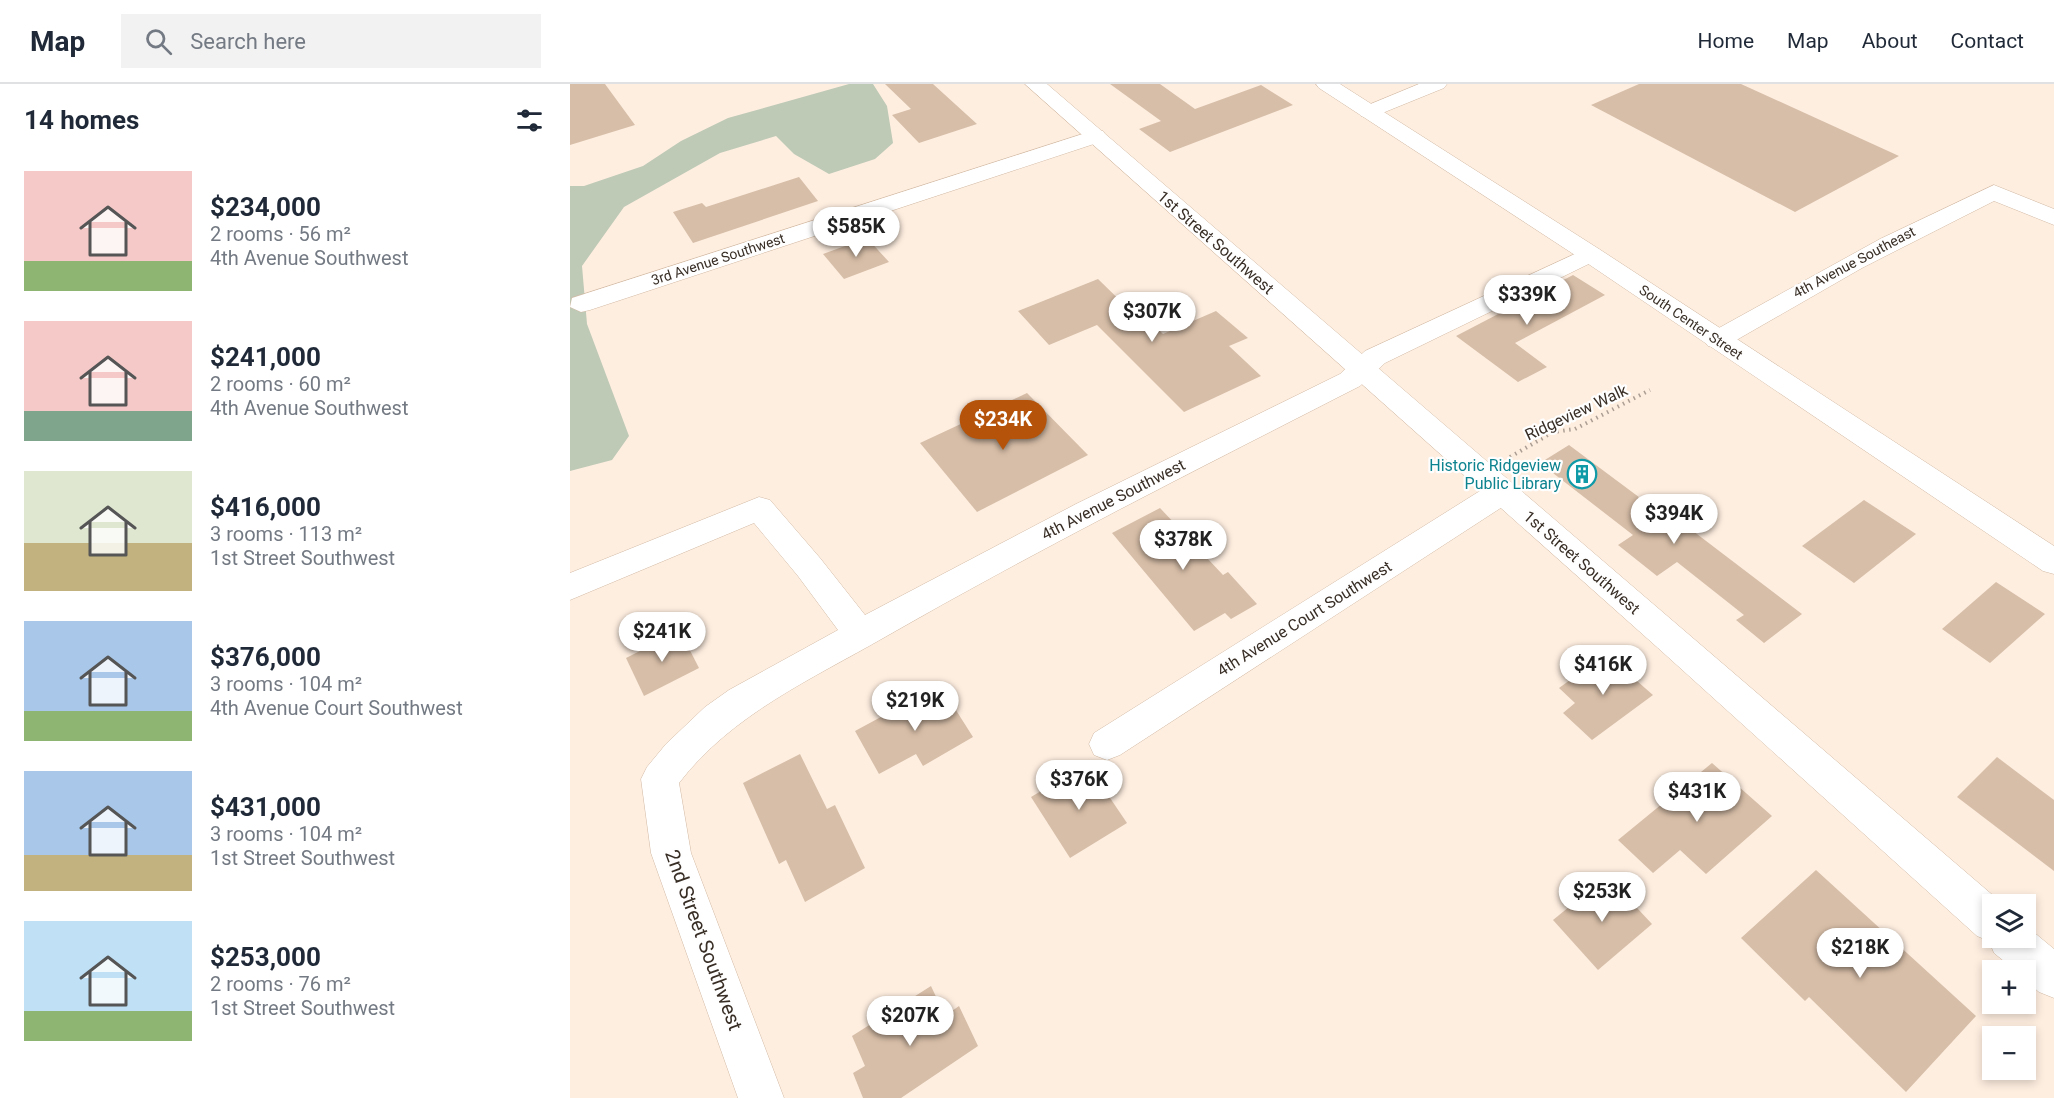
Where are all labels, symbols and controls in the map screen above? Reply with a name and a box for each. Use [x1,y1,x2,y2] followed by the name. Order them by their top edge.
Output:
[121,14,541,68] search box
[30,25,85,58] text: Map
[142,25,175,58] icon: search
[190,29,306,54] text: Search here
[1698,29,1754,53] text: Home
[1787,29,1829,53] text: Map
[1862,29,1918,53] text: About
[1951,29,2024,53] text: Contact
[513,104,546,137] icon: filters
[24,105,139,135] text: 14 homes
[1154,187,1278,298] street label: 1st Street Southwest
[210,192,321,222] text: $234,000
[72,195,144,267] icon: home
[814,207,898,258] pin: $585K
[827,214,885,238] text: $585K
[210,222,351,246] text: 2 rooms · 56 m²
[1790,223,1918,301] street label: 4th Avenue Southeast
[649,230,787,288] street label: 3rd Avenue Southwest
[210,246,409,270] text: 4th Avenue Southwest
[1485,275,1569,326] pin: $339K
[1636,281,1746,363] street label: South Center Street
[1498,282,1556,306] text: $339K
[1110,292,1194,343] pin: $307K
[1123,299,1181,323] text: $307K
[210,342,321,372] text: $241,000
[72,345,144,417] icon: home
[210,372,351,396] text: 2 rooms · 60 m²
[1522,380,1631,444] street label: Ridgeview Walk
[210,396,409,420] text: 4th Avenue Southwest
[961,400,1045,451] pin: $234K
[974,407,1032,431] text: $234K
[1038,455,1188,544] street label: 4th Avenue Southwest
[1429,456,1561,493] place label: Historic Ridgeview Public Library
[1566,458,1598,490] building icon: Historic Ridgeview Public Library
[210,492,321,522] text: $416,000
[1632,494,1716,545] pin: $394K
[72,495,144,567] icon: home
[1645,501,1703,525] text: $394K
[1520,507,1644,618] street label: 1st Street Southwest
[1141,520,1225,571] pin: $378K
[210,522,362,546] text: 3 rooms · 113 m²
[1154,527,1212,551] text: $378K
[210,546,395,570] text: 1st Street Southwest
[1214,557,1395,680] street label: 4th Avenue Court Southwest
[620,612,704,663] pin: $241K
[633,619,691,643] text: $241K
[210,642,321,672] text: $376,000
[72,645,144,717] icon: home
[1561,645,1645,696] pin: $416K
[1574,652,1632,676] text: $416K
[210,672,362,696] text: 3 rooms · 104 m²
[873,681,957,732] pin: $219K
[886,688,944,712] text: $219K
[210,696,463,720] text: 4th Avenue Court Southwest
[1037,760,1121,811] pin: $376K
[1050,767,1108,791] text: $376K
[1655,772,1739,823] pin: $431K
[1668,779,1726,803] text: $431K
[210,792,321,822] text: $431,000
[72,795,144,867] icon: home
[210,822,362,846] text: 3 rooms · 104 m²
[210,846,395,870] text: 1st Street Southwest
[660,846,748,1034] street label: 2nd Street Southwest
[1560,872,1644,923] pin: $253K
[1573,879,1631,903] text: $253K
[1982,894,2036,1080] map controls
[1982,894,2036,948] button: layers
[1818,928,1902,979] pin: $218K
[1831,935,1889,959] text: $218K
[210,942,321,972] text: $253,000
[72,945,144,1017] icon: home
[1982,960,2036,1014] button: +
[210,972,351,996] text: 2 rooms · 76 m²
[210,996,395,1020] text: 1st Street Southwest
[868,996,952,1047] pin: $207K
[881,1003,939,1027] text: $207K
[1982,1026,2036,1080] button: −

